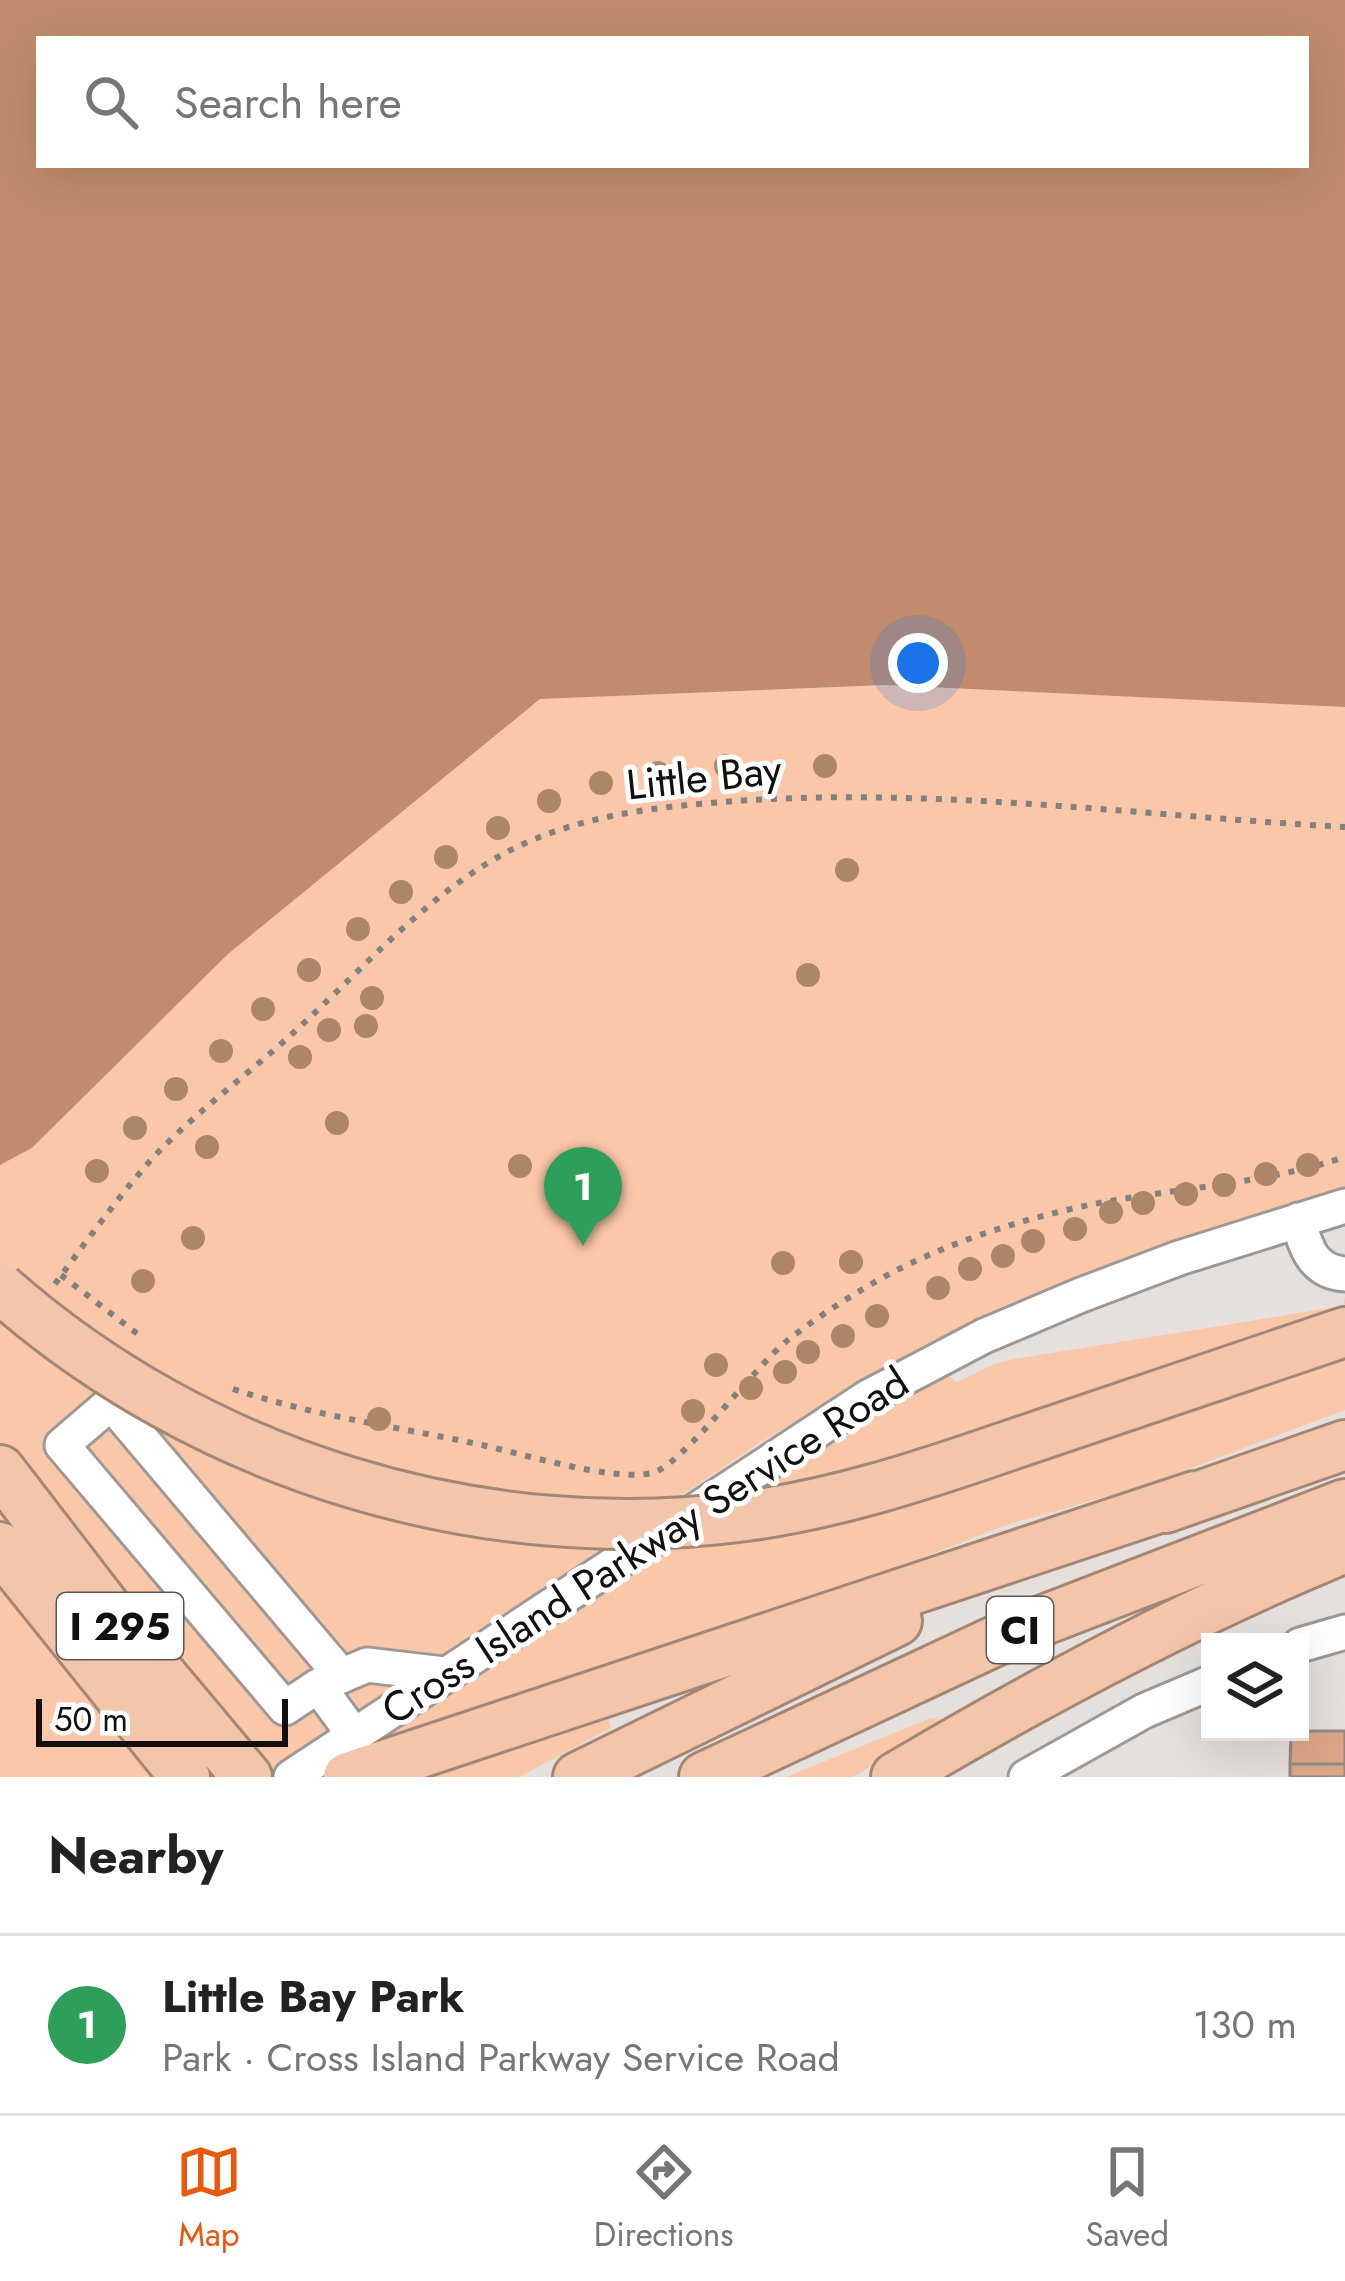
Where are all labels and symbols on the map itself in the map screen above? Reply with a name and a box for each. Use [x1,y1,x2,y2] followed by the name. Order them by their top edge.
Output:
[888,633,948,693] your location
[623,738,785,815] street label: Little Bay
[544,1147,622,1246] pin: 1
[370,1352,920,1740] street label: Cross Island Parkway Service Road
[57,1593,183,1659] road number: I 295
[987,1597,1053,1663] road number: CI
[36,1693,288,1746] scale bar

